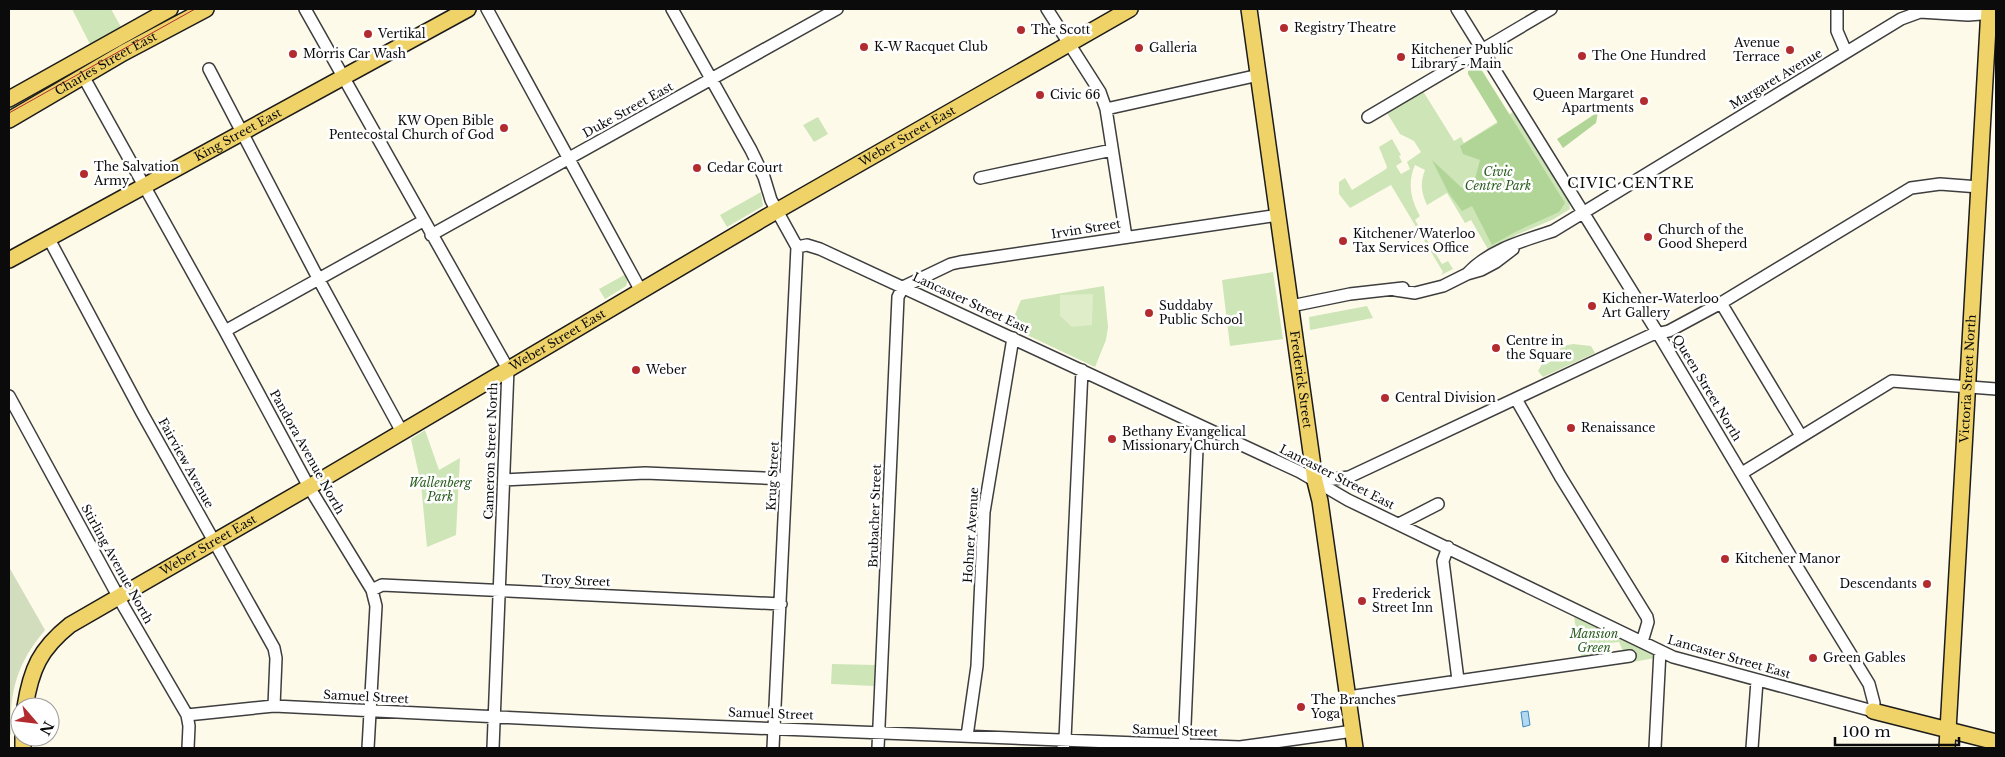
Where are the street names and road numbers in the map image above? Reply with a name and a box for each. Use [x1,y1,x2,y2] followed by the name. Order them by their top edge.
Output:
[52,28,160,98] street label: Charles Street East
[1727,45,1825,112] street label: Margaret Avenue
[580,78,676,141] street label: Duke Street East
[855,102,958,170] street label: Weber Street East
[192,104,284,164] street label: King Street East
[1050,216,1122,241] street label: Irvin Street
[910,269,1032,336] street label: Lancaster Street East
[506,305,608,374] street label: Weber Street East
[1956,314,1979,444] street label: Victoria Street North
[1287,329,1316,430] street label: Frederick Street
[1670,332,1745,444] street label: Queen Street North
[481,382,500,520] street label: Cameron Street North
[267,387,348,517] street label: Pandora Avenue North
[155,415,217,511] street label: Fairview Avenue
[763,440,782,511] street label: Krug Street
[1277,441,1398,512] street label: Lancaster Street East
[865,463,884,568] street label: Brubacher Street
[960,486,981,583] street label: Hohner Avenue
[78,501,157,626] street label: Stirling Avenue North
[156,511,259,579] street label: Weber Street East
[541,572,611,589] street label: Troy Street
[1666,632,1793,681] street label: Lancaster Street East
[323,687,410,706] street label: Samuel Street
[728,705,815,723] street label: Samuel Street
[1132,722,1219,740] street label: Samuel Street

